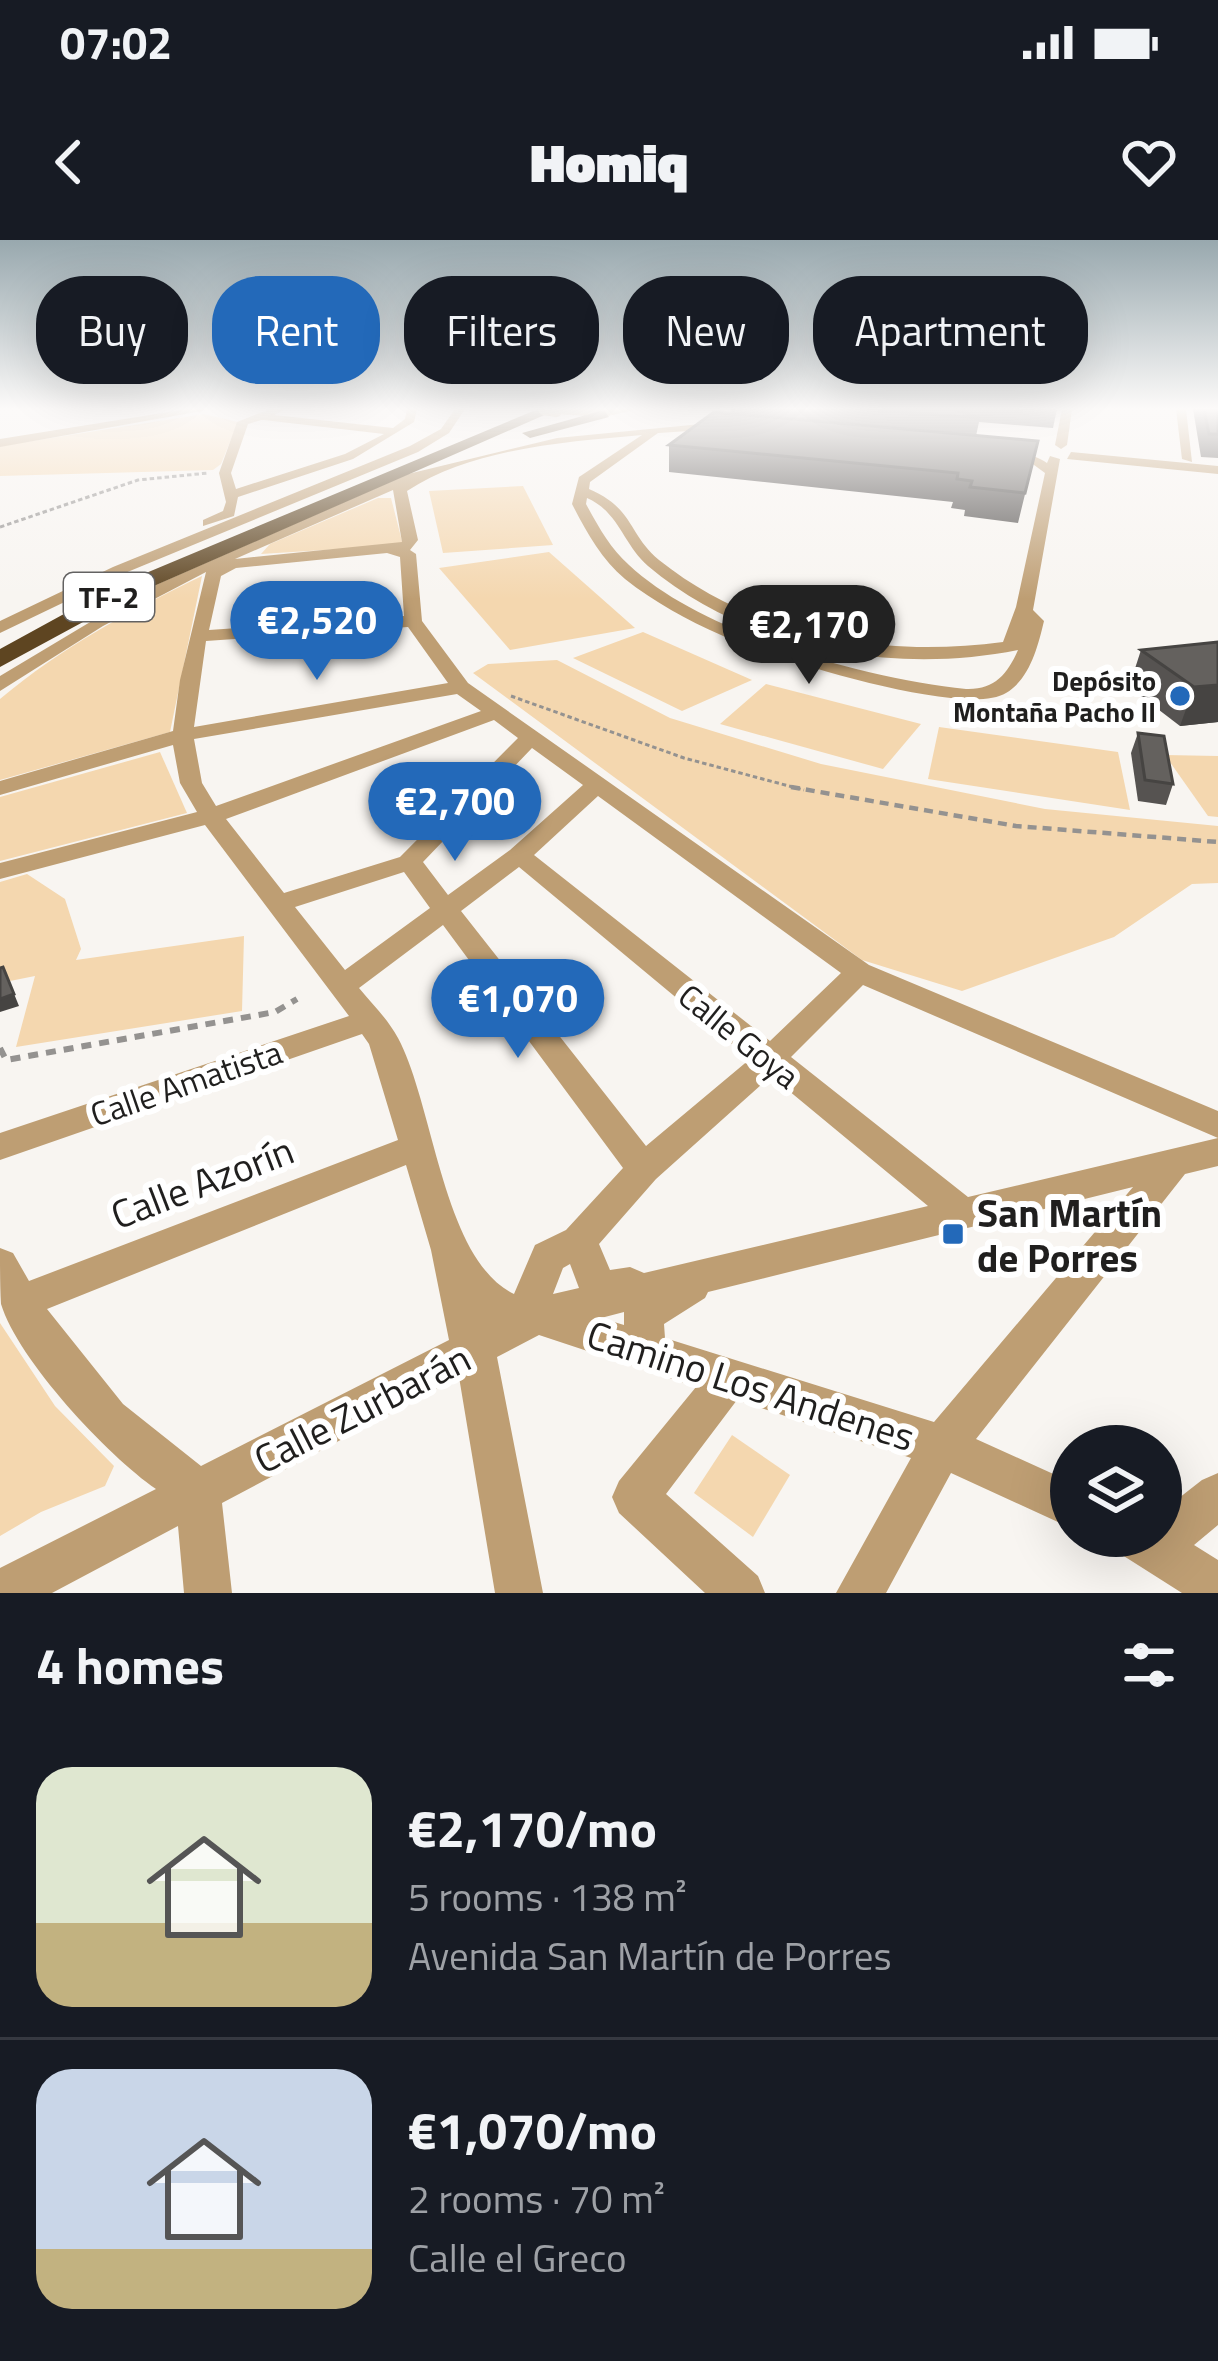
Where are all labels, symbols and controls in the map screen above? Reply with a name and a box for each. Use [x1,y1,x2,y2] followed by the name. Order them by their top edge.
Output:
[60,8,172,76] text: 07:02
[530,121,688,203] text: Homiq
[36,129,102,195] icon: back
[1116,129,1182,195] icon: heart
[36,276,188,384] chip: Buy
[212,276,380,384] chip: Rent
[404,276,599,384] chip: Filters
[623,276,789,384] chip: New
[813,276,1088,384] chip: Apartment
[64,573,154,621] road number: TF-2
[219,581,415,683] pin: €2,520
[711,585,907,687] pin: €2,170
[257,590,377,649] text: €2,520
[749,594,869,653] text: €2,170
[953,660,1156,732] place label: Depósito Montaña Pacho II
[1167,683,1193,709] marker: Depósito Montaña Pacho II
[357,762,553,864] pin: €2,700
[395,771,515,830] text: €2,700
[420,959,616,1061] pin: €1,070
[458,968,578,1027] text: €1,070
[668,971,810,1101] street label: Calle Goya
[83,1027,289,1139] street label: Calle Amatista
[102,1120,302,1244] street label: Calle Azorín
[977,1183,1162,1287] place label: San Martín de Porres
[940,1221,966,1247] marker: San Martín de Porres
[580,1304,922,1466] street label: Camino Los Andenes
[244,1328,480,1488] street label: Calle Zurbarán
[1050,1425,1182,1557] map controls
[1050,1425,1182,1557] button: layers
[36,1626,224,1704] text: 4 homes
[1116,1632,1182,1698] icon: filters
[408,1789,657,1867] text: €2,170/mo
[132,1815,276,1959] icon: home
[408,1867,687,1926] text: 5 rooms · 138 m²
[408,1926,892,1985] text: Avenida San Martín de Porres
[408,2091,657,2169] text: €1,070/mo
[132,2117,276,2261] icon: home
[408,2169,665,2228] text: 2 rooms · 70 m²
[408,2228,627,2287] text: Calle el Greco

